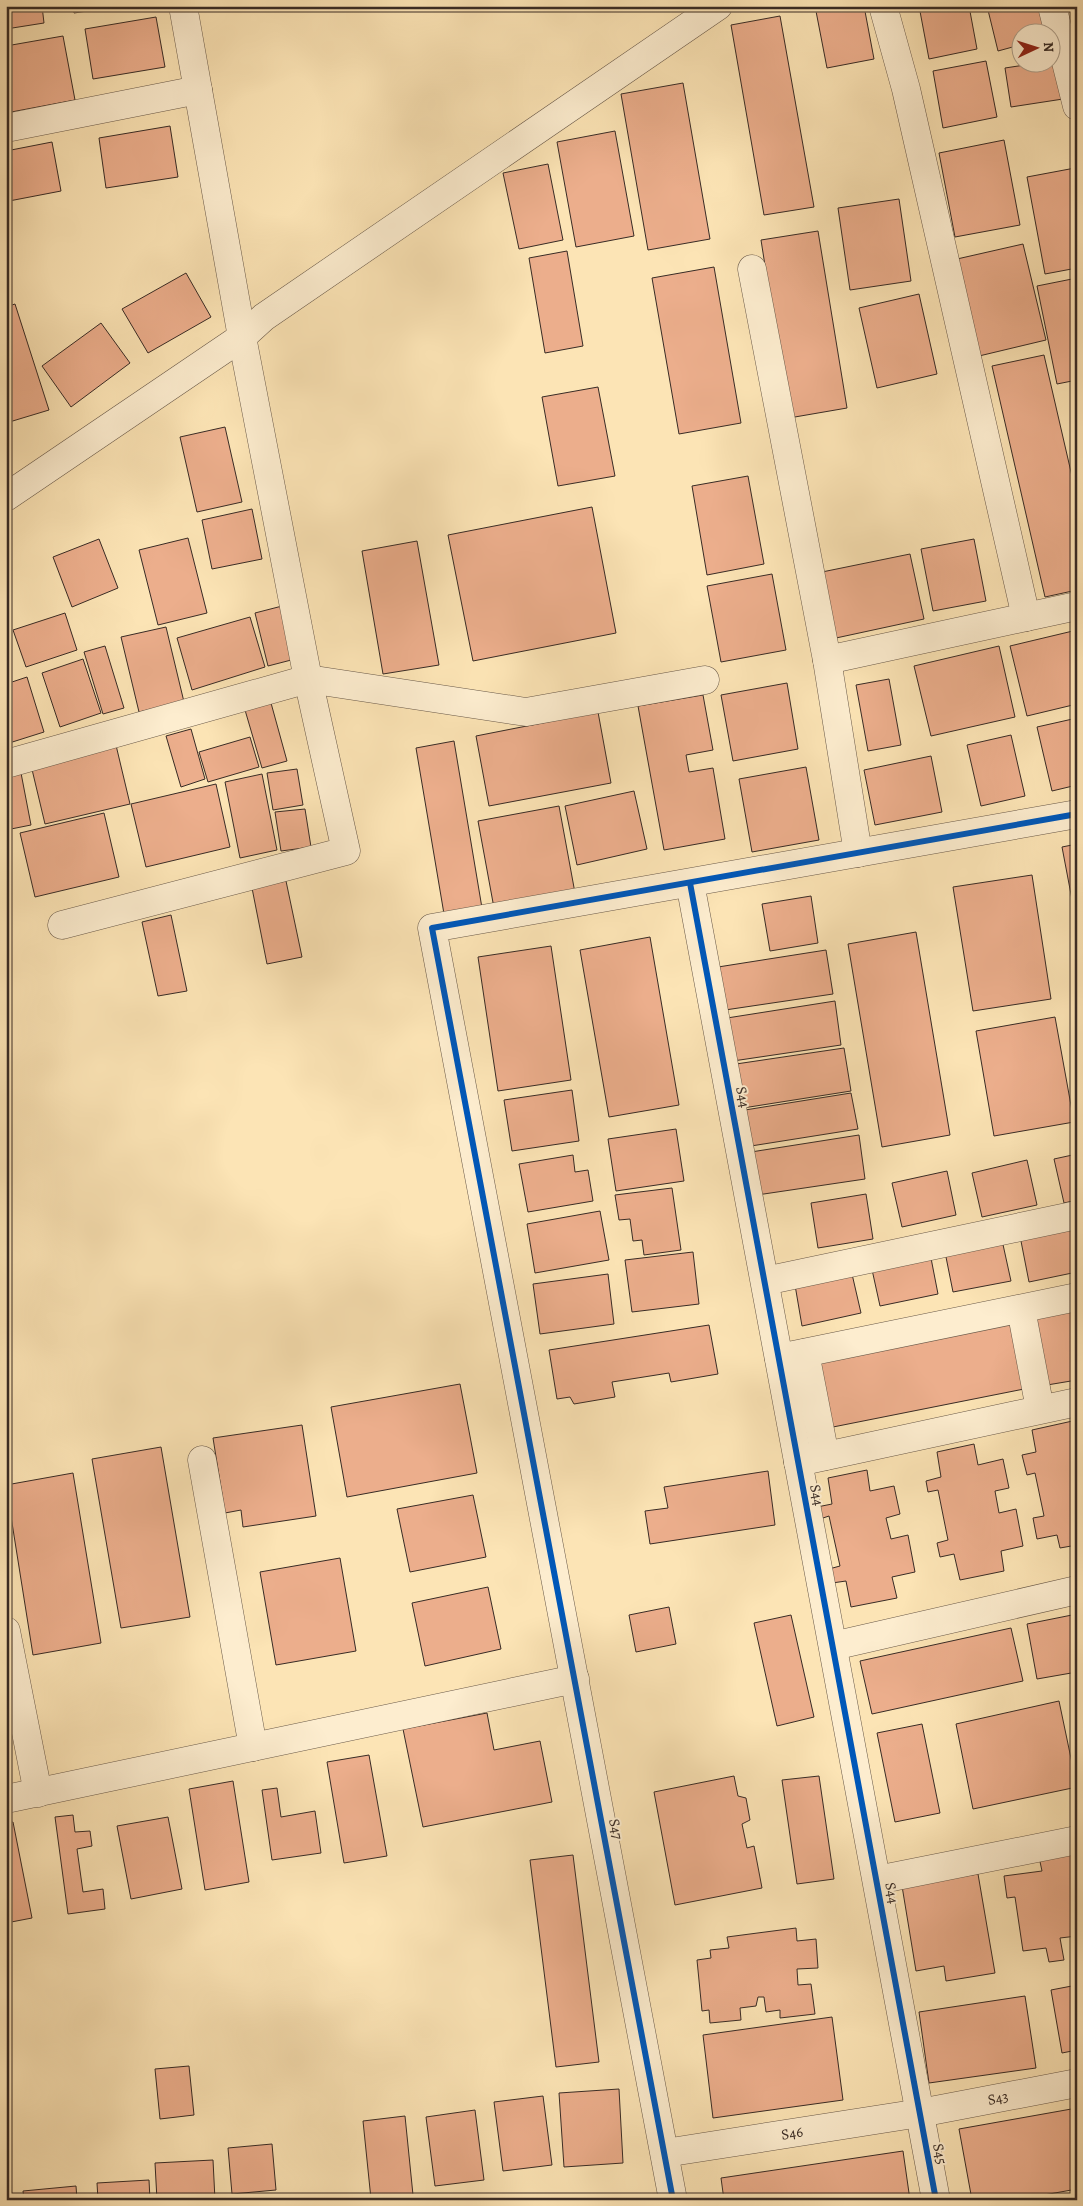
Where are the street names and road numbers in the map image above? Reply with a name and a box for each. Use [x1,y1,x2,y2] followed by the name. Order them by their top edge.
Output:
[731,1085,755,1110] street label: S44
[805,1483,829,1508] street label: S44
[604,1817,628,1842] street label: S47
[880,1881,904,1906] street label: S44
[986,2086,1010,2110] street label: S43
[780,2121,804,2145] street label: S46
[928,2142,952,2166] street label: S45

